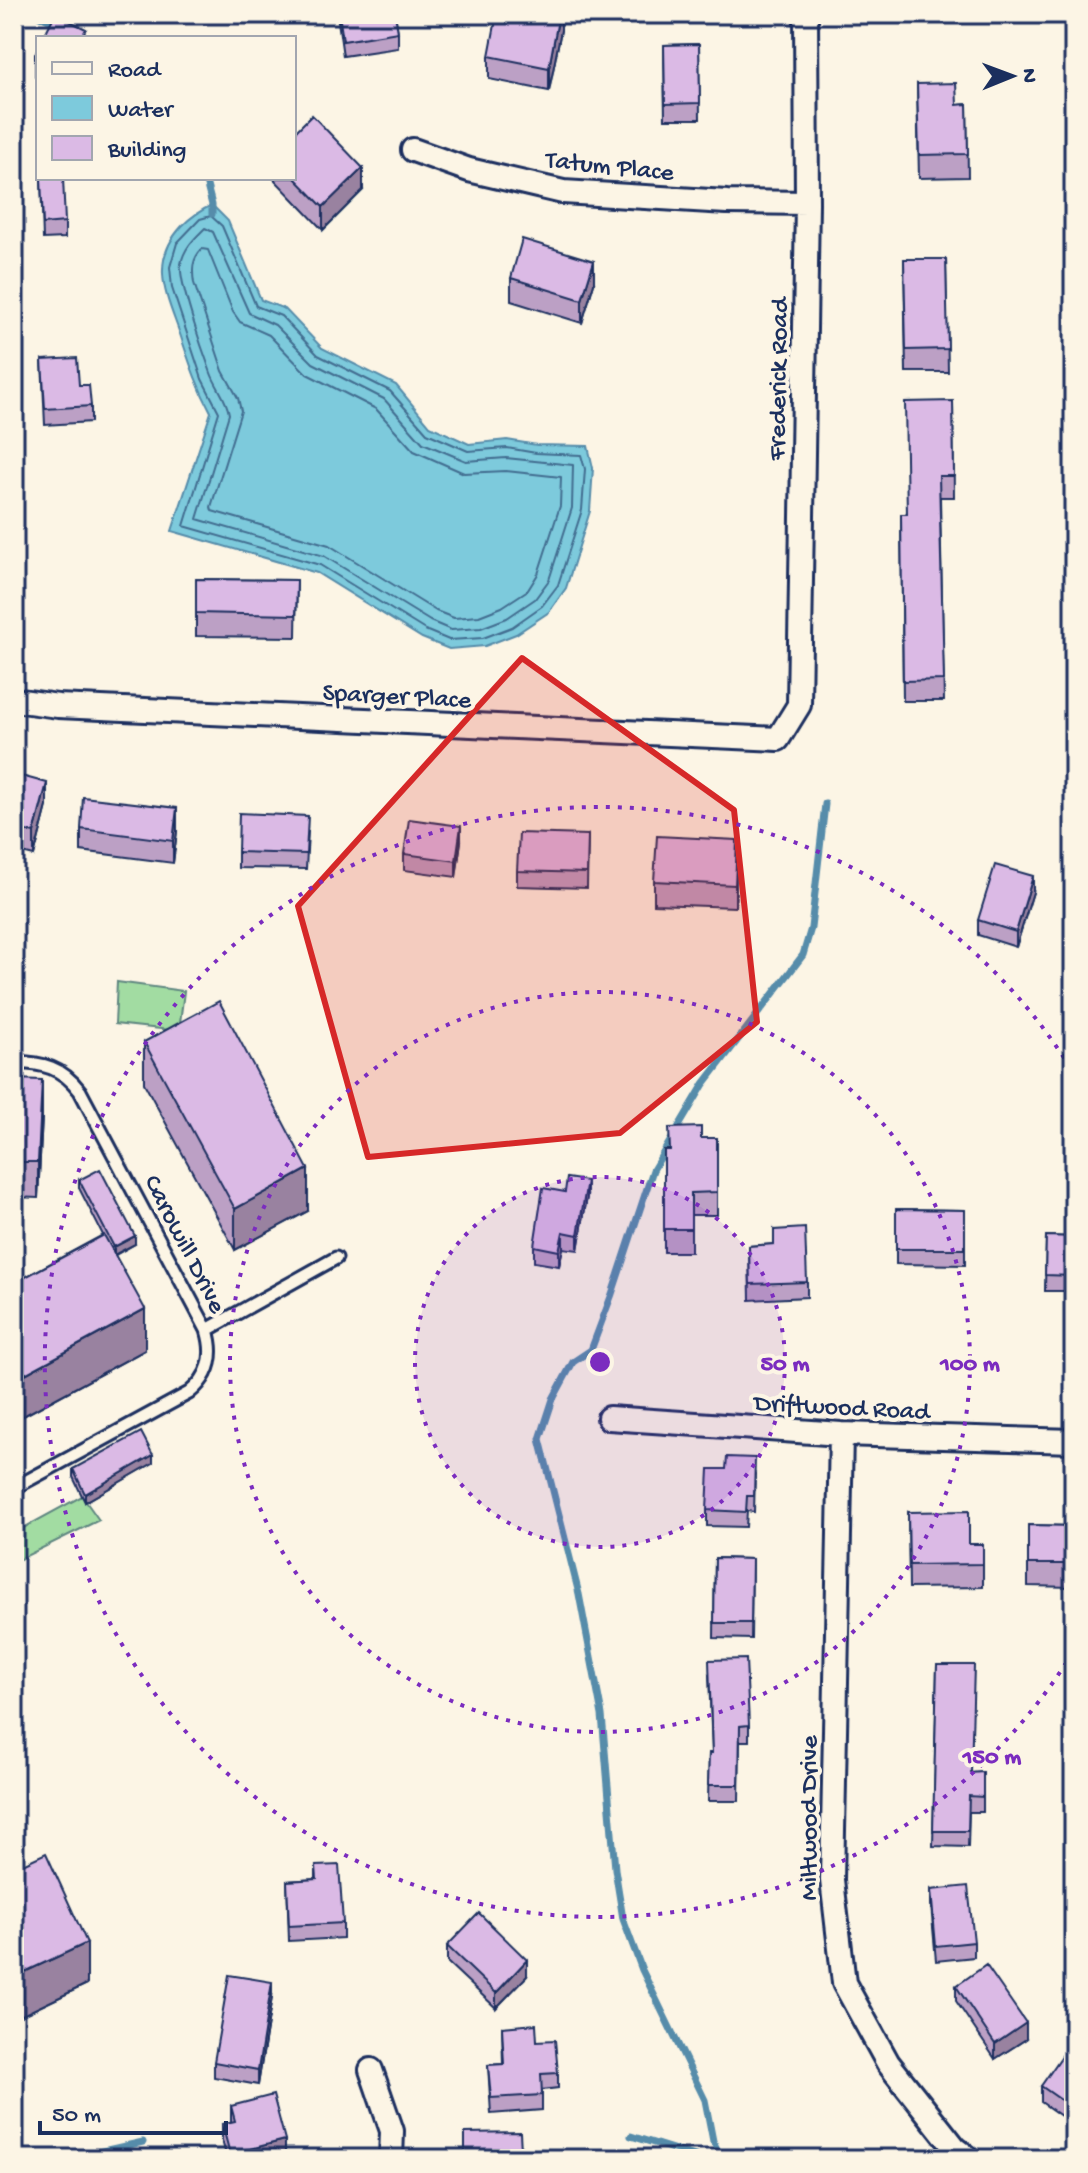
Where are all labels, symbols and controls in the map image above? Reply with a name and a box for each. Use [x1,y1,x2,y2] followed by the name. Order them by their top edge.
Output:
[36,36,296,180] legend
[972,36,1052,116] north arrow
[108,57,162,86] text: Road
[1015,68,1041,83] text: N
[108,97,175,126] text: Water
[107,137,186,166] text: Building
[542,146,676,191] street label: Tatum Place
[764,296,797,462] street label: Frederick Road
[322,679,472,718] street label: Sparger Place
[135,1171,231,1320] street label: Carowill Drive
[586,1348,614,1376] centre of rings
[761,1351,809,1380] text: 50 m
[939,1351,1000,1380] text: 100 m
[751,1389,932,1430] street label: Driftwood Road
[796,1735,827,1901] street label: Miltwood Drive
[962,1744,1021,1773] text: 150 m
[40,2085,226,2135] scale bar
[52,2102,101,2131] text: 50 m

